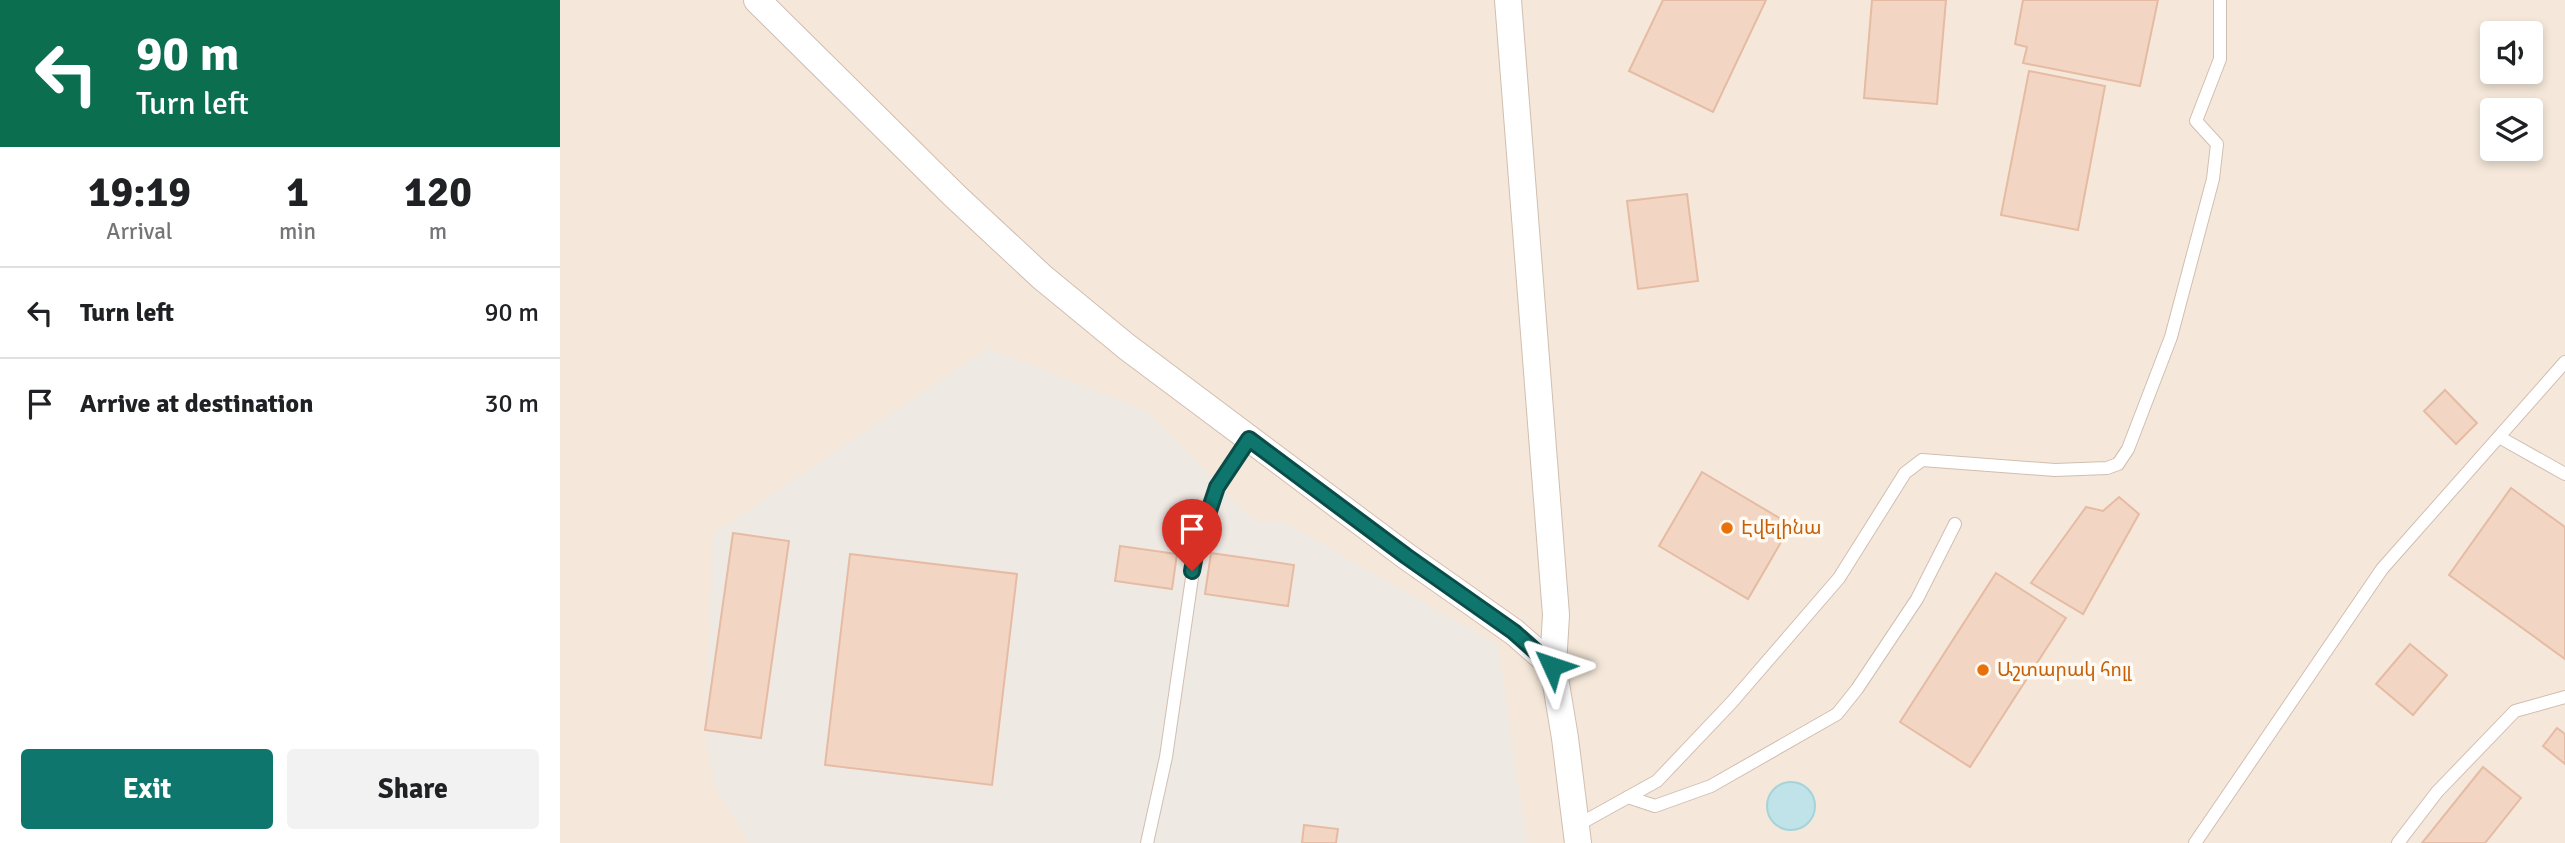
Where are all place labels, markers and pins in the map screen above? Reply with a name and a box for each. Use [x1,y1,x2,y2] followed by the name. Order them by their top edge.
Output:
[1162,499,1222,571] pin
[1741,516,1821,540] place label: Էվելինա
[1719,520,1735,536] marker: Էվելինա
[1997,658,2132,682] place label: Աշտարակ հոլլ
[1975,662,1991,678] marker: Աշտարակ հոլլ

